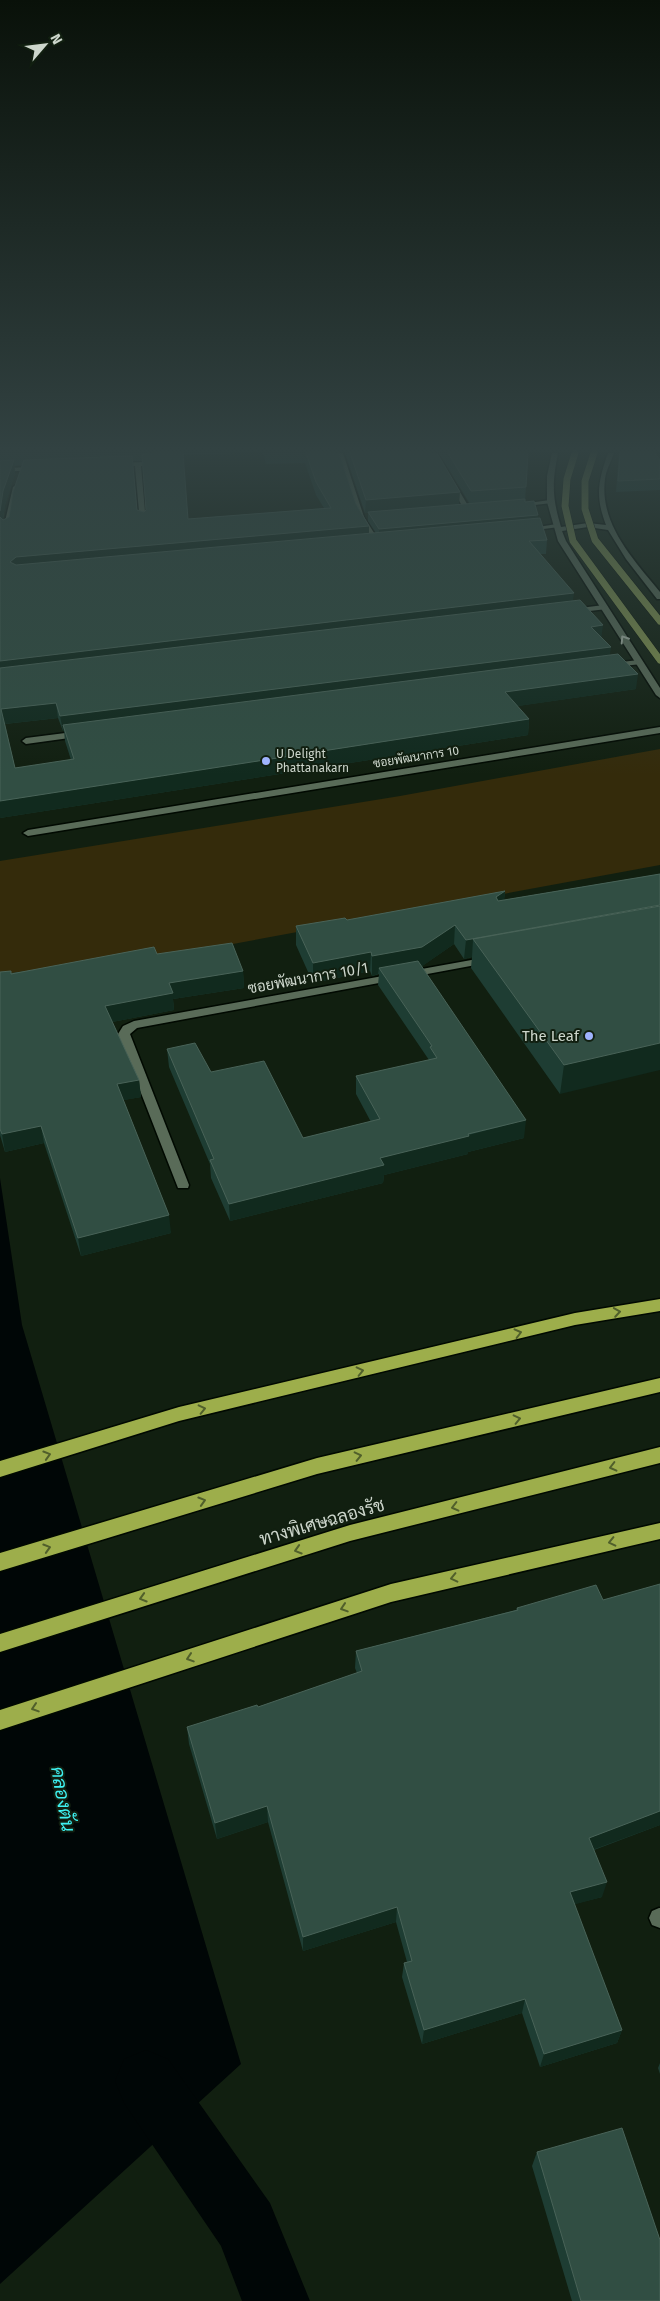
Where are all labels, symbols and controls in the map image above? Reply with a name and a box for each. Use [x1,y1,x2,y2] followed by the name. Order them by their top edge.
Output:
[20,20,70,70] north arrow
[46,31,66,47] text: N
[621,635,631,644] one-way arrow
[372,743,460,771] street label: ซอยพัฒนาการ 10
[276,747,349,775] place label: U Delight Phattanakarn
[260,755,272,767] marker: U Delight Phattanakarn
[246,959,370,997] street label: ซอยพัฒนาการ 10/1
[522,1027,580,1045] place label: The Leaf
[583,1030,595,1042] marker: The Leaf
[612,1308,621,1318] one-way arrow
[514,1328,523,1339] one-way arrow
[356,1366,365,1377] one-way arrow
[198,1404,207,1415] one-way arrow
[512,1414,521,1425] one-way arrow
[42,1451,50,1461] one-way arrow
[354,1451,363,1462] one-way arrow
[608,1461,617,1472] one-way arrow
[257,1494,387,1550] street label: ทางพิเศษฉลองรัช
[198,1496,206,1506] one-way arrow
[451,1501,460,1512] one-way arrow
[608,1536,617,1547] one-way arrow
[42,1543,50,1553] one-way arrow
[295,1544,303,1554] one-way arrow
[450,1572,459,1583] one-way arrow
[140,1593,148,1603] one-way arrow
[341,1602,349,1612] one-way arrow
[186,1652,195,1662] one-way arrow
[32,1703,40,1713] one-way arrow
[46,1765,80,1833] water label: คลองตัน

